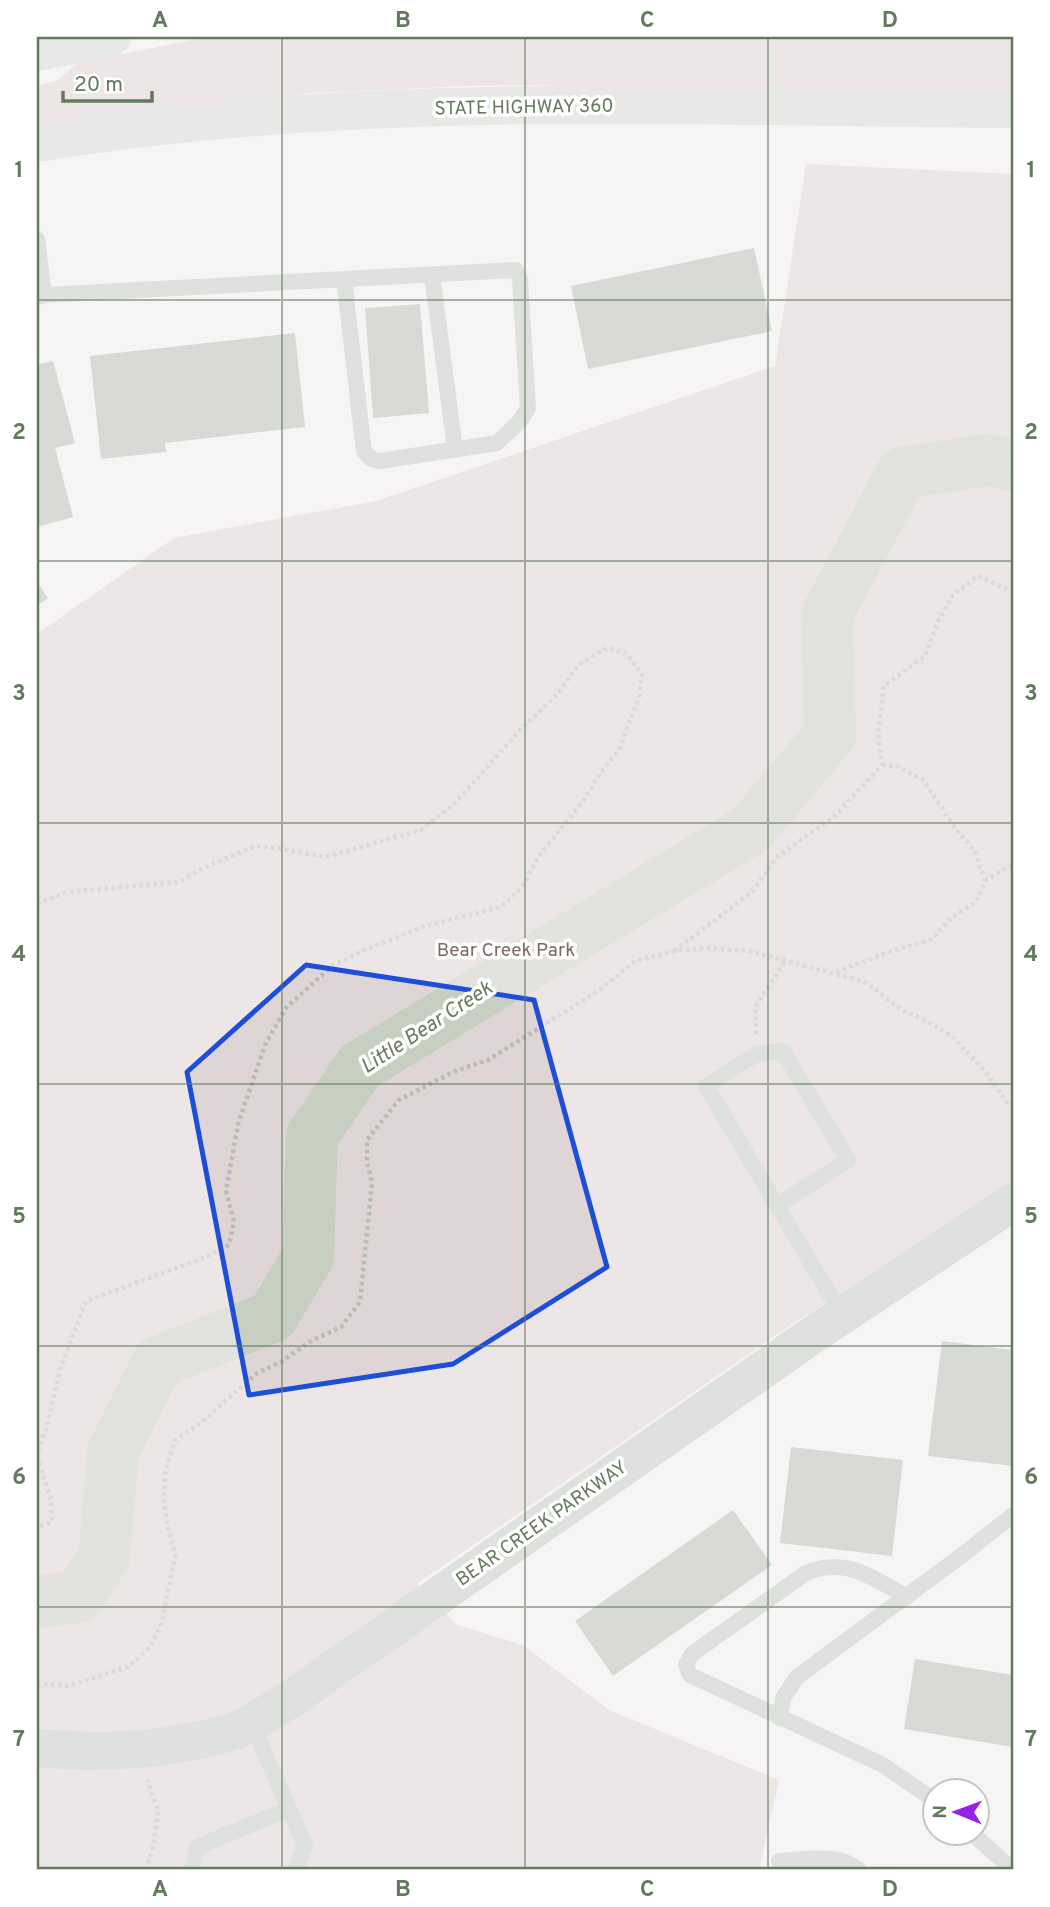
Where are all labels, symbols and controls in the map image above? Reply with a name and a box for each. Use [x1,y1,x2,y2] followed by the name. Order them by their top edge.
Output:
[152,7,168,36] text: A
[395,7,411,36] text: B
[640,7,654,36] text: C
[882,7,898,36] text: D
[63,60,152,104] scale bar
[74,72,123,99] text: 20 m
[434,94,614,122] street label: STATE HIGHWAY 360
[14,157,24,186] text: 1
[1026,157,1036,186] text: 1
[12,419,26,448] text: 2
[1024,419,1038,448] text: 2
[12,680,26,709] text: 3
[1024,680,1038,709] text: 3
[437,939,575,963] park label: Bear Creek Park
[12,941,26,970] text: 4
[1024,941,1038,970] text: 4
[356,975,498,1081] water label: Little Bear Creek
[12,1203,26,1232] text: 5
[1024,1203,1038,1232] text: 5
[452,1456,632,1592] street label: BEAR CREEK PARKWAY
[12,1464,26,1493] text: 6
[1024,1464,1038,1493] text: 6
[13,1726,25,1755] text: 7
[1025,1726,1037,1755] text: 7
[920,1778,990,1848] north arrow
[929,1805,953,1819] text: N
[152,1876,168,1905] text: A
[395,1876,411,1905] text: B
[640,1876,654,1905] text: C
[882,1876,898,1905] text: D

